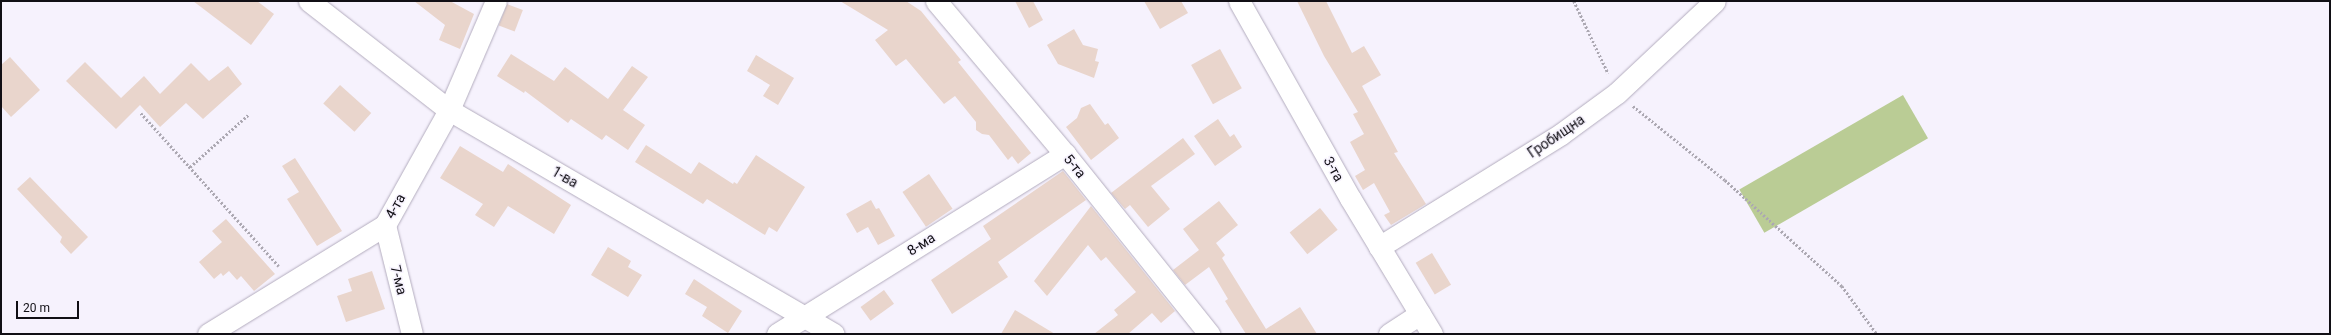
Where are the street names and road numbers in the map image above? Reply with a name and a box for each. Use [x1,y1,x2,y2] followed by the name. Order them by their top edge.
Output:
[1524,111,1588,161] street label: Гробищна
[1060,151,1090,181] street label: 5-та
[1320,154,1348,184] street label: 3-та
[549,163,581,191] street label: 1-ва
[381,191,409,221] street label: 4-та
[904,229,938,259] street label: 8-ма
[387,264,411,296] street label: 7-ма

